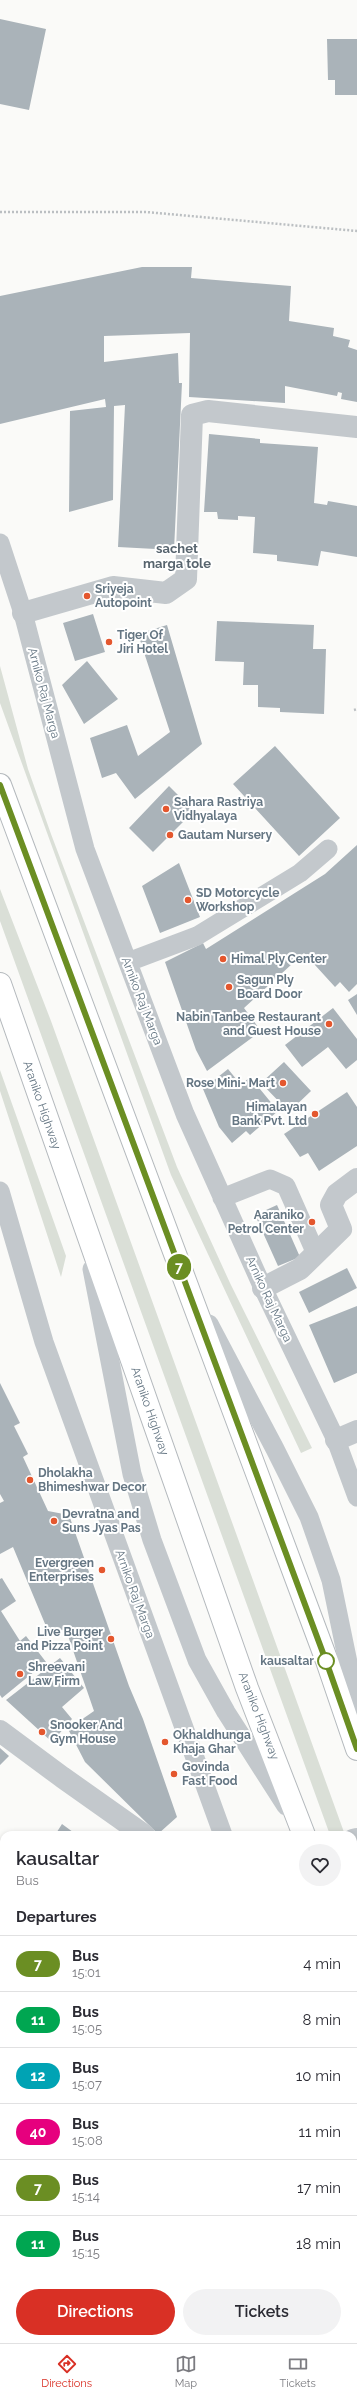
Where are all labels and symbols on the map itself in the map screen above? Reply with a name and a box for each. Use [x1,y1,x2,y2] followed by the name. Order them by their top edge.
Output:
[143,541,211,571] district label: sachet marga tole
[95,582,152,610] place label: Sriyeja Autopoint
[82,591,92,601] marker: Sriyeja Autopoint
[117,628,168,656] place label: Tiger Of Jiri Hotel
[104,637,114,647] marker: Tiger Of Jiri Hotel
[25,646,63,740] street label: Arniko Raj Marga
[174,795,263,823] place label: Sahara Rastriya Vidhyalaya
[161,804,171,814] marker: Sahara Rastriya Vidhyalaya
[178,828,273,842] place label: Gautam Nursery
[165,830,175,840] marker: Gautam Nursery
[196,886,279,914] place label: SD Motorcycle Workshop
[183,895,193,905] marker: SD Motorcycle Workshop
[231,952,327,966] place label: Himal Ply Center
[218,954,228,964] marker: Himal Ply Center
[119,955,165,1047] street label: Arniko Raj Marga
[237,973,303,1001] place label: Sagun Ply Board Door
[224,982,234,992] marker: Sagun Ply Board Door
[176,1010,321,1038] place label: Nabin Tanbee Restaurant and Guest House
[324,1019,334,1029] marker: Nabin Tanbee Restaurant and Guest House
[20,1059,64,1152] street label: Araniko Highway
[186,1076,275,1090] place label: Rose Mini- Mart
[278,1078,288,1088] marker: Rose Mini- Mart
[232,1100,307,1128] place label: Himalayan Bank Pvt. Ltd
[310,1109,320,1119] marker: Himalayan Bank Pvt. Ltd
[228,1208,304,1236] place label: Aaraniko Petrol Center
[307,1217,317,1227] marker: Aaraniko Petrol Center
[166,1254,192,1280] line badge: 7
[243,1254,295,1344] street label: Arniko Raj Marga
[128,1365,172,1458] street label: Araniko Highway
[38,1466,147,1494] place label: Dholakha Bhimeshwar Decor
[25,1475,35,1485] marker: Dholakha Bhimeshwar Decor
[62,1507,141,1535] place label: Devratna and Suns Jyas Pas
[49,1516,59,1526] marker: Devratna and Suns Jyas Pas
[112,1548,158,1640] street label: Arniko Raj Marga
[29,1556,94,1584] place label: Evergreen Enterprises
[97,1565,107,1575] marker: Evergreen Enterprises
[17,1625,103,1653] place label: Live Burger and Pizza Point
[106,1634,116,1644] marker: Live Burger and Pizza Point
[317,1652,335,1670] marker: kausaltar
[260,1654,314,1668] place label: kausaltar
[28,1660,85,1688] place label: Shreevani Law Firm
[15,1669,25,1679] marker: Shreevani Law Firm
[236,1670,282,1762] street label: Araniko Highway
[50,1718,123,1746] place label: Snooker And Gym House
[37,1727,47,1737] marker: Snooker And Gym House
[173,1728,251,1756] place label: Okhaldhunga Khaja Ghar
[160,1737,170,1747] marker: Okhaldhunga Khaja Ghar
[182,1760,238,1788] place label: Govinda Fast Food
[169,1769,179,1779] marker: Govinda Fast Food

